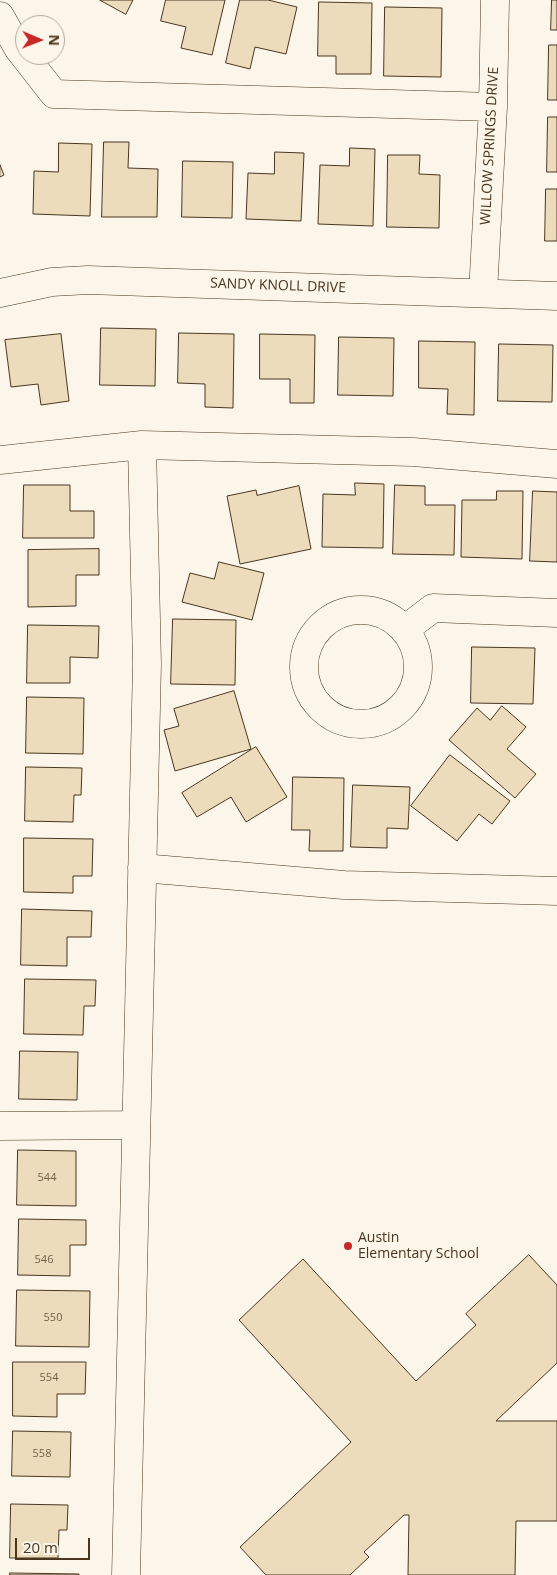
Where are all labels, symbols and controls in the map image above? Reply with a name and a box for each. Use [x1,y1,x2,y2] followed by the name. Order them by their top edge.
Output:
[15,15,65,65] north arrow
[45,34,64,46] text: N
[477,66,503,226] street label: WILLOW SPRINGS DRIVE
[210,275,346,297] street label: SANDY KNOLL DRIVE
[38,1171,56,1185] house number: 544
[358,1230,479,1262] place label: Austin Elementary School
[342,1240,354,1252] marker: Austin Elementary School
[35,1253,53,1267] house number: 546
[44,1311,62,1325] house number: 550
[40,1371,58,1385] house number: 554
[33,1447,51,1461] house number: 558
[18,1528,92,1560] scale bar
[23,1537,58,1557] text: 20 m

